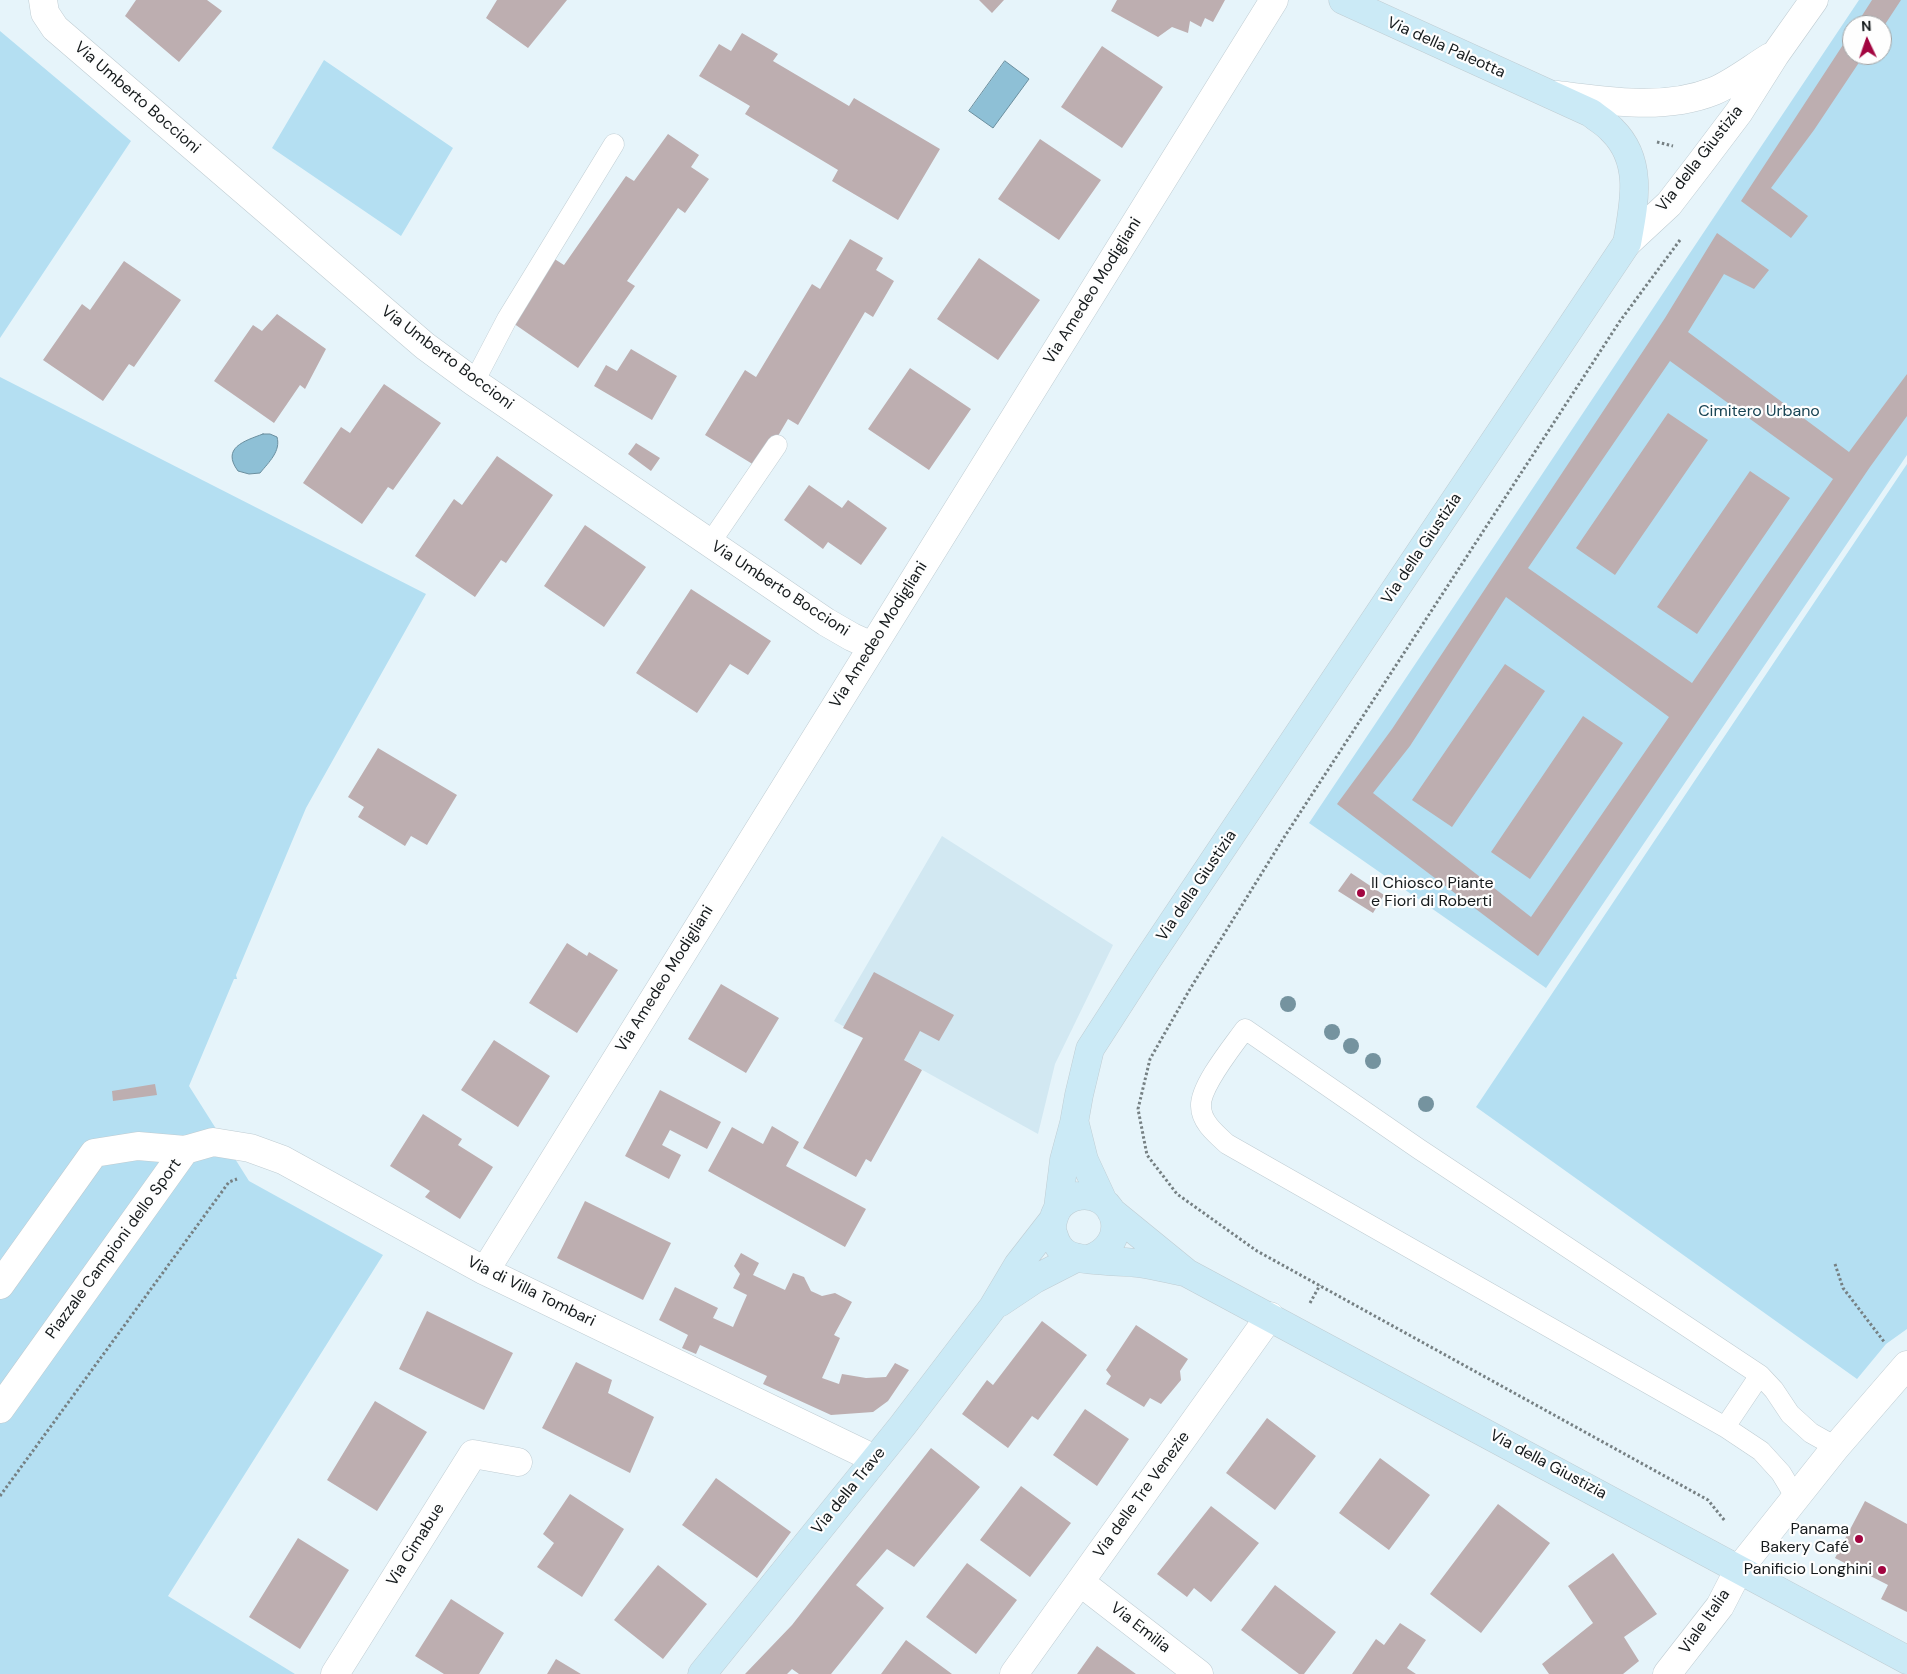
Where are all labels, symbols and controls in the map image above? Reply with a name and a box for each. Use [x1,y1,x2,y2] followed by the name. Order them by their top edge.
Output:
[1384,13,1508,83] street label: Via della Paleotta
[1842,15,1892,65] north arrow
[1861,17,1872,35] text: N
[70,38,204,158] street label: Via Umberto Boccioni
[1653,102,1747,216] street label: Via della Giustizia
[1040,214,1146,368] street label: Via Amedeo Modigliani
[377,302,517,414] street label: Via Umberto Boccioni
[1698,402,1820,422] park label: Cimitero Urbano
[1378,490,1466,608] street label: Via della Giustizia
[707,537,853,641] street label: Via Umberto Boccioni
[826,558,932,712] street label: Via Amedeo Modigliani
[1153,827,1241,945] street label: Via della Giustizia
[1371,874,1494,912] place label: Il Chiosco Piante e Fiori di Roberti
[1355,887,1367,899] marker: Il Chiosco Piante e Fiori di Roberti
[612,902,718,1056] street label: Via Amedeo Modigliani
[42,1155,186,1343] street label: Piazzale Campioni dello Sport
[464,1253,598,1331] street label: Via di Villa Tombari
[1486,1426,1610,1504] street label: Via della Giustizia
[1090,1428,1194,1562] street label: Via delle Tre Venezie
[808,1444,890,1538] street label: Via della Trave
[383,1500,449,1590] street label: Via Cimabue
[1761,1520,1849,1558] place label: Panama Bakery Café
[1853,1533,1865,1545] marker: Panama Bakery Café
[1744,1560,1872,1580] place label: Panificio Longhini
[1876,1564,1888,1576] marker: Panificio Longhini
[1676,1586,1734,1658] street label: Viale Italia
[1106,1599,1174,1657] street label: Via Emilia

